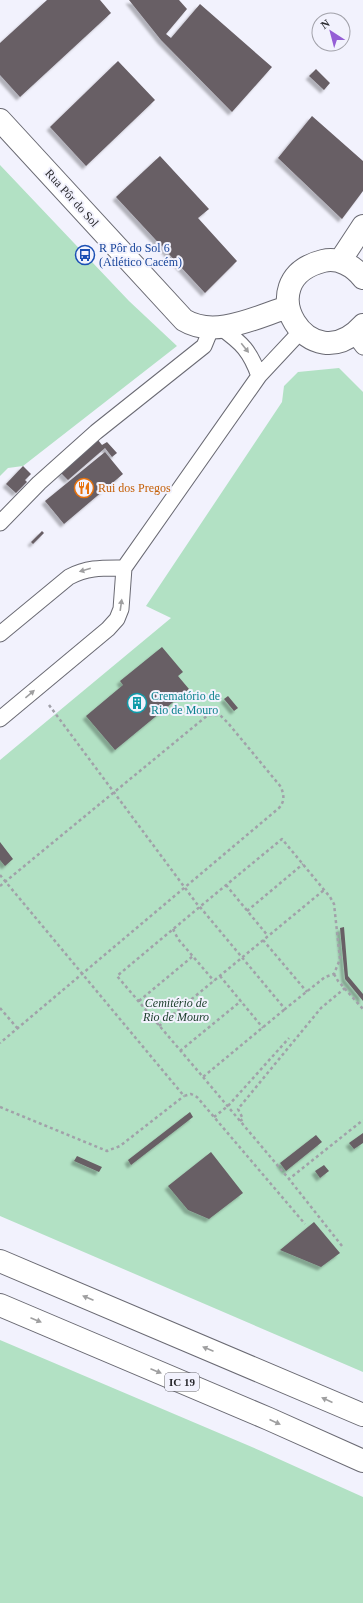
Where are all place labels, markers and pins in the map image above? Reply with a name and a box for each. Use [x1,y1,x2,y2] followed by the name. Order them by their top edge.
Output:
[99,241,182,269] place label: R Pôr do Sol 6 (Atlético Cacém)
[74,244,96,266] bus stop icon: R Pôr do Sol 6 (Atlético Cacém)
[73,477,95,499] restaurant icon: Rui dos Pregos
[98,481,171,495] place label: Rui dos Pregos
[151,689,220,717] place label: Crematório de Rio de Mouro
[126,692,148,714] building icon: Crematório de Rio de Mouro

